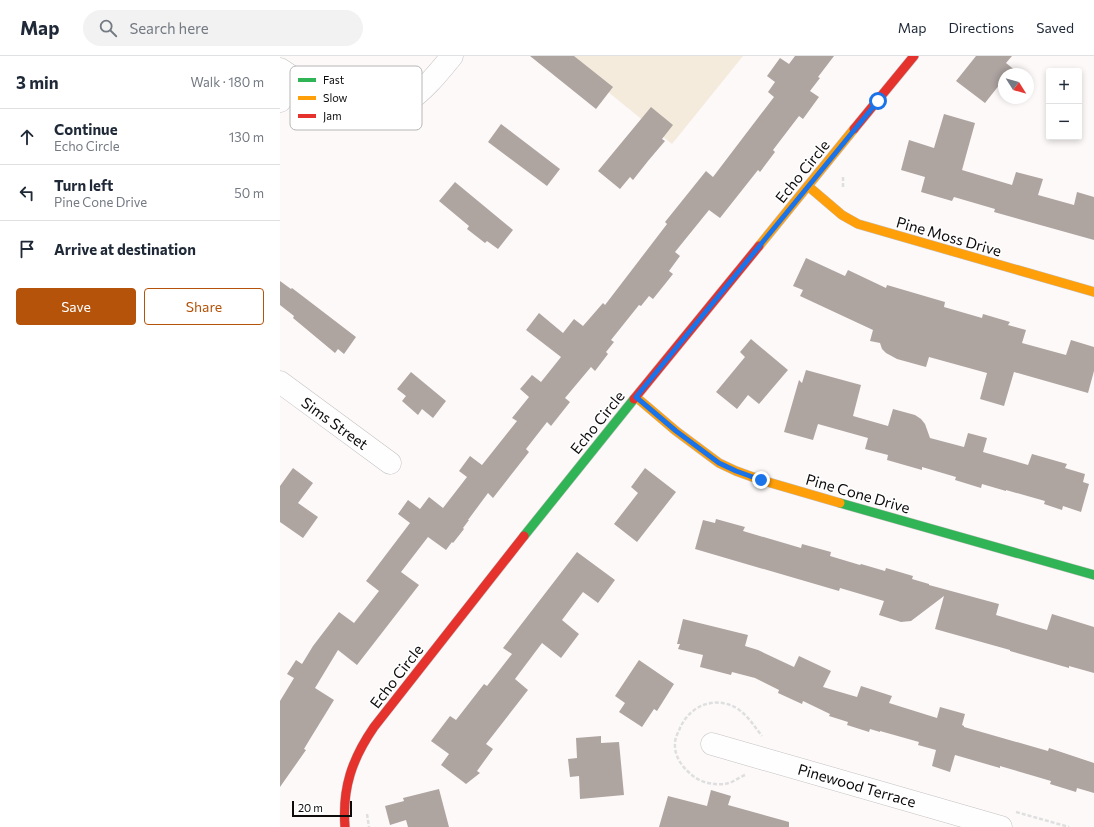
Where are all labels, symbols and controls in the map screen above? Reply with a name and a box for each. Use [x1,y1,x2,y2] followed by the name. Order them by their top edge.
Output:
[83,10,363,46] search box
[20,16,59,39] text: Map
[97,17,119,39] icon: search
[129,19,209,37] text: Search here
[898,19,927,36] text: Map
[949,19,1014,36] text: Directions
[1036,19,1074,36] text: Saved
[290,66,422,130] legend
[998,68,1034,104] north arrow
[1046,68,1082,140] map controls
[1046,68,1082,104] button: +
[16,72,59,93] text: 3 min
[323,73,345,86] text: Fast
[190,74,264,90] text: Walk · 180 m
[323,91,348,104] text: Slow
[869,92,887,110] route start
[1046,104,1082,140] button: −
[323,109,342,123] text: Jam
[54,120,118,138] text: Continue
[16,126,38,148] icon: ahead
[229,129,264,145] text: 130 m
[771,136,833,206] street label: Echo Circle
[54,138,120,154] text: Echo Circle
[54,176,113,194] text: Turn left
[16,182,38,204] icon: left
[234,185,264,201] text: 50 m
[54,194,147,210] text: Pine Cone Drive
[894,212,1004,260] street label: Pine Moss Drive
[16,238,38,260] icon: arrive
[54,240,196,258] text: Arrive at destination
[16,288,136,325] button: Save
[144,288,264,325] button: Share
[566,387,628,457] street label: Echo Circle
[298,393,372,453] street label: Sims Street
[804,470,912,516] street label: Pine Cone Drive
[752,471,770,489] route end
[366,641,426,711] street label: Echo Circle
[796,760,918,811] street label: Pinewood Terrace
[292,799,352,818] scale bar
[298,801,323,814] text: 20 m

